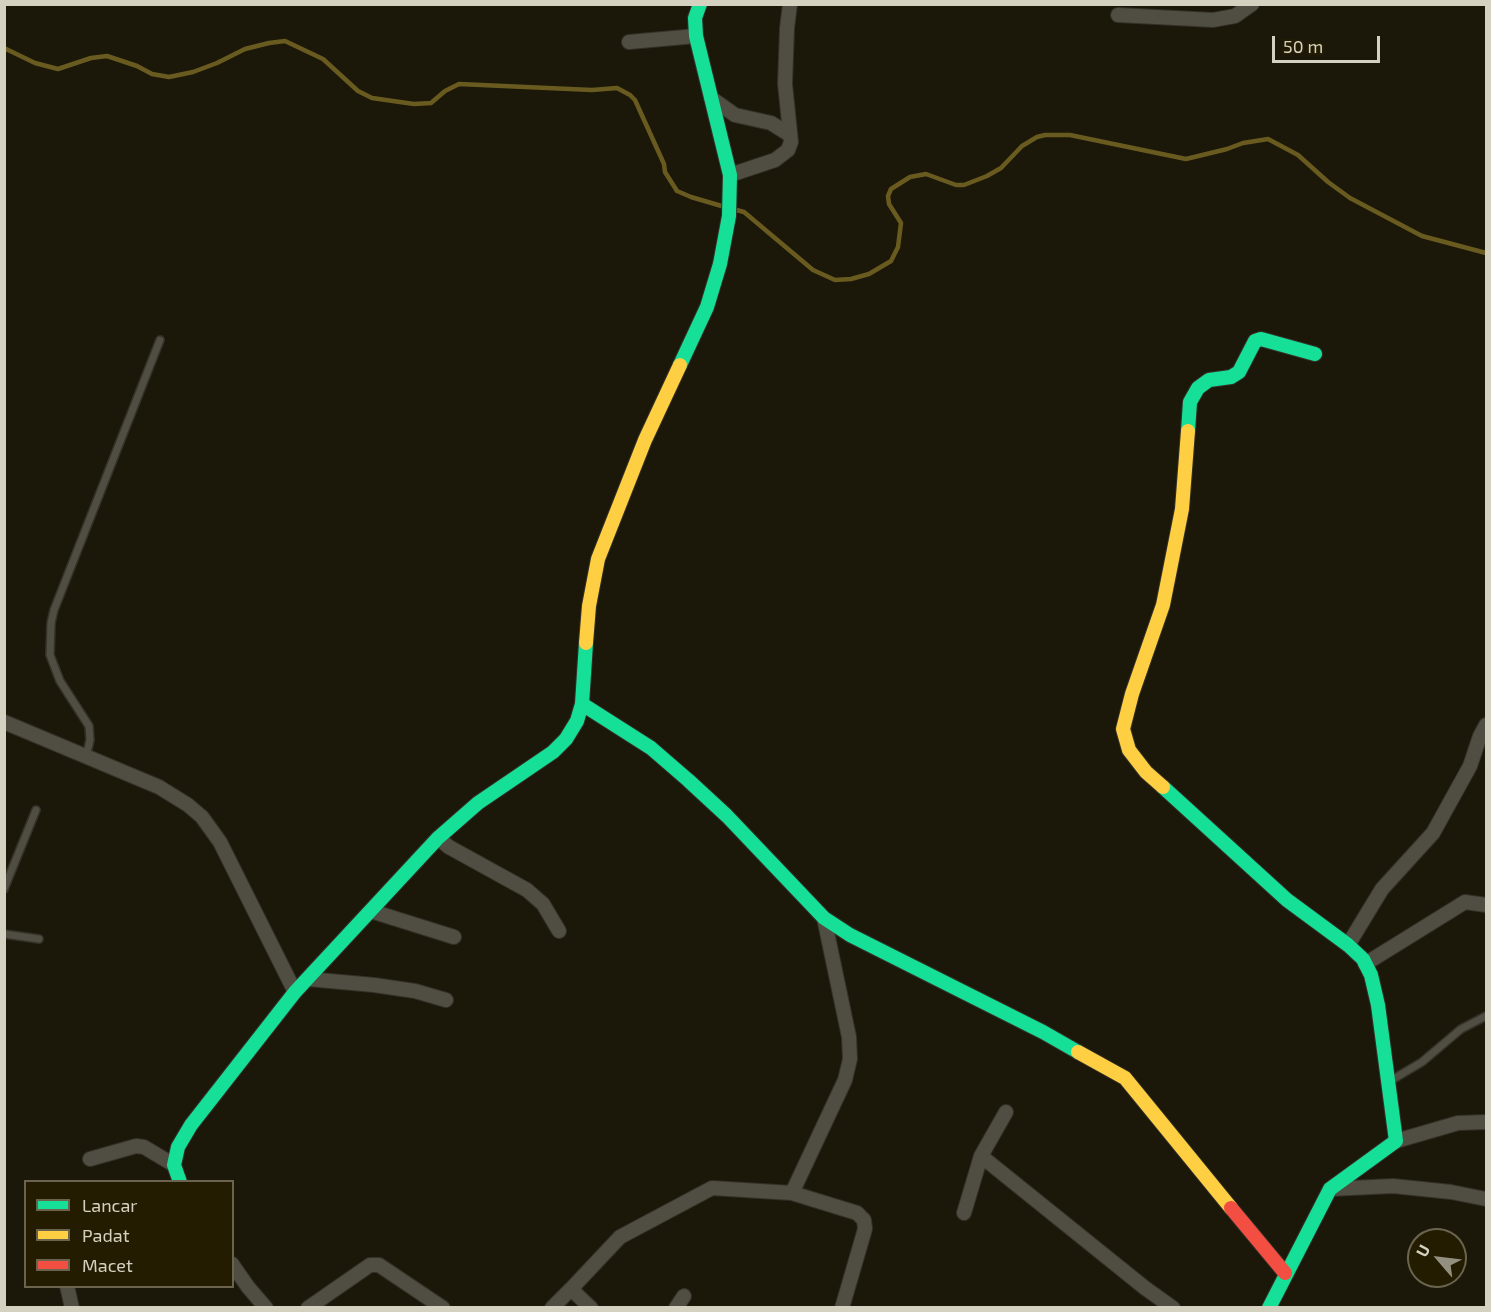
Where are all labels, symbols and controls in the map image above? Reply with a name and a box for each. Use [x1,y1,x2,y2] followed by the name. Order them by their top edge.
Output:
[1275,24,1383,62] scale bar
[1283,35,1323,57] text: 50 m
[24,1180,234,1288] legend
[82,1194,138,1216] text: Lancar
[82,1224,129,1246] text: Padat
[1407,1228,1467,1288] north arrow
[1411,1241,1433,1260] text: U
[82,1254,133,1276] text: Macet

